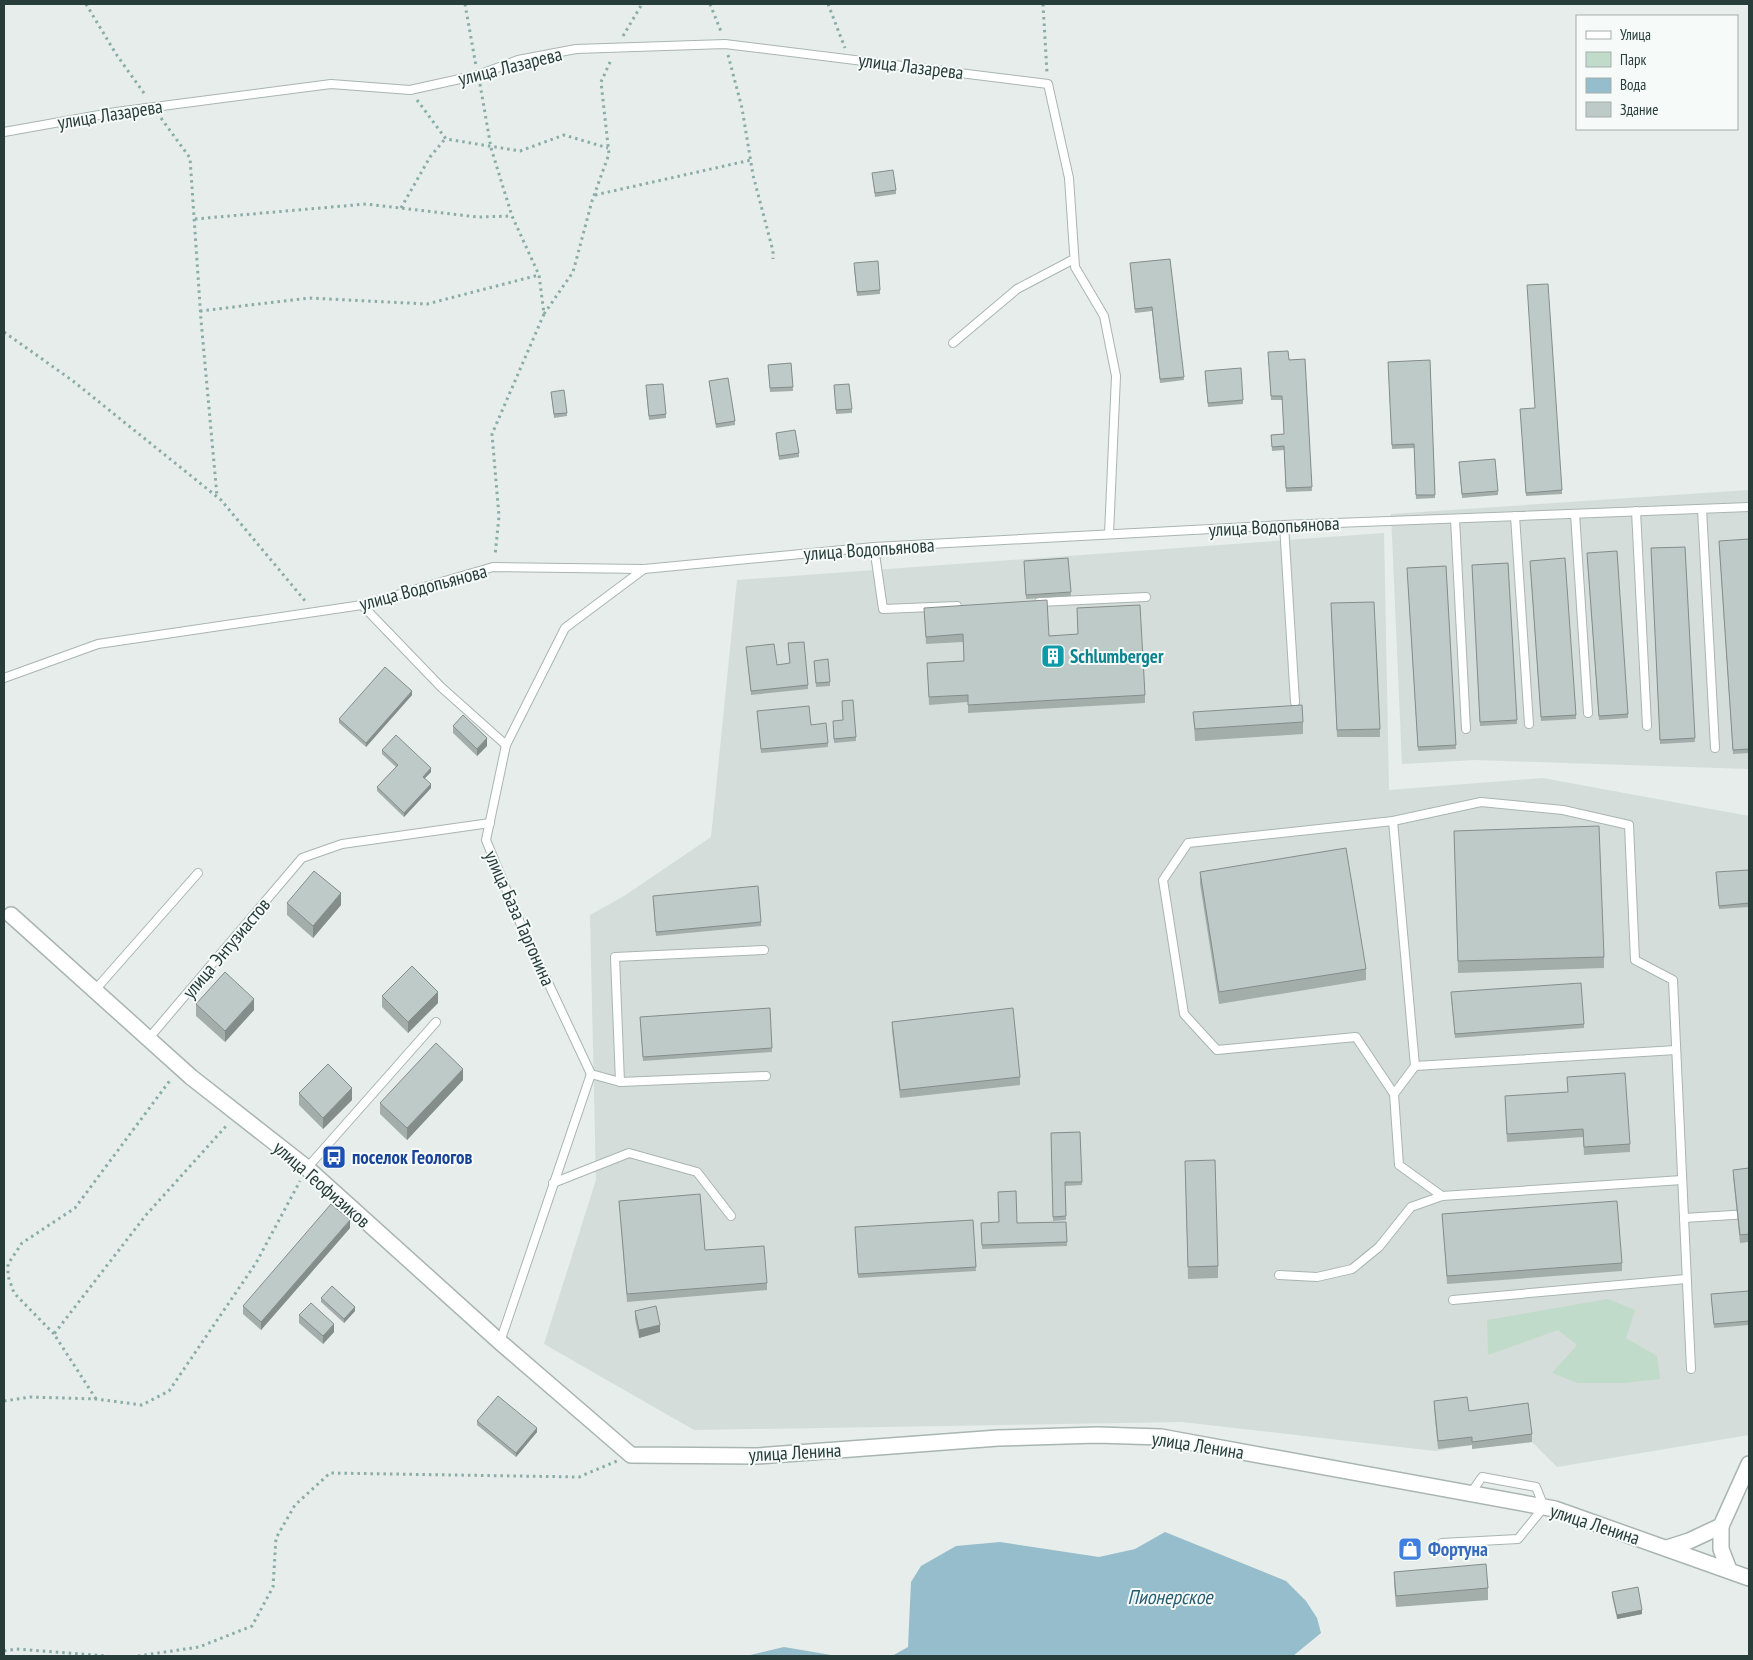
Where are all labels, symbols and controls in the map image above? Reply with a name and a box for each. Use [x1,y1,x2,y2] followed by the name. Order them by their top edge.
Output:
[1576,15,1738,130] legend
[1620,25,1651,44] text: Улица
[456,42,564,90] street label: улица Лазарева
[857,48,965,84] street label: улица Лазарева
[1620,50,1646,69] text: Парк
[1620,75,1646,94] text: Вода
[56,94,164,134] street label: улица Лазарева
[1620,100,1658,119] text: Здание
[1208,511,1340,541] street label: улица Водопьянова
[803,532,935,566] street label: улица Водопьянова
[357,558,489,616] street label: улица Водопьянова
[1040,643,1066,669] building icon: Schlumberger
[1070,644,1164,668] place label: Schlumberger
[479,847,561,989] street label: улица База Таргонина
[177,893,275,1003] street label: улица Энтузиастов
[269,1135,375,1233] street label: улица Геофизиков
[321,1144,347,1170] bus stop icon: поселок Геологов
[352,1145,472,1169] place label: поселок Геологов
[1150,1426,1246,1464] street label: улица Ленина
[748,1438,842,1466] street label: улица Ленина
[1547,1498,1643,1550] street label: улица Ленина
[1397,1536,1423,1562] shop icon: Фортуна
[1428,1537,1488,1561] place label: Фортуна
[1127,1584,1214,1610] water label: Пионерское

